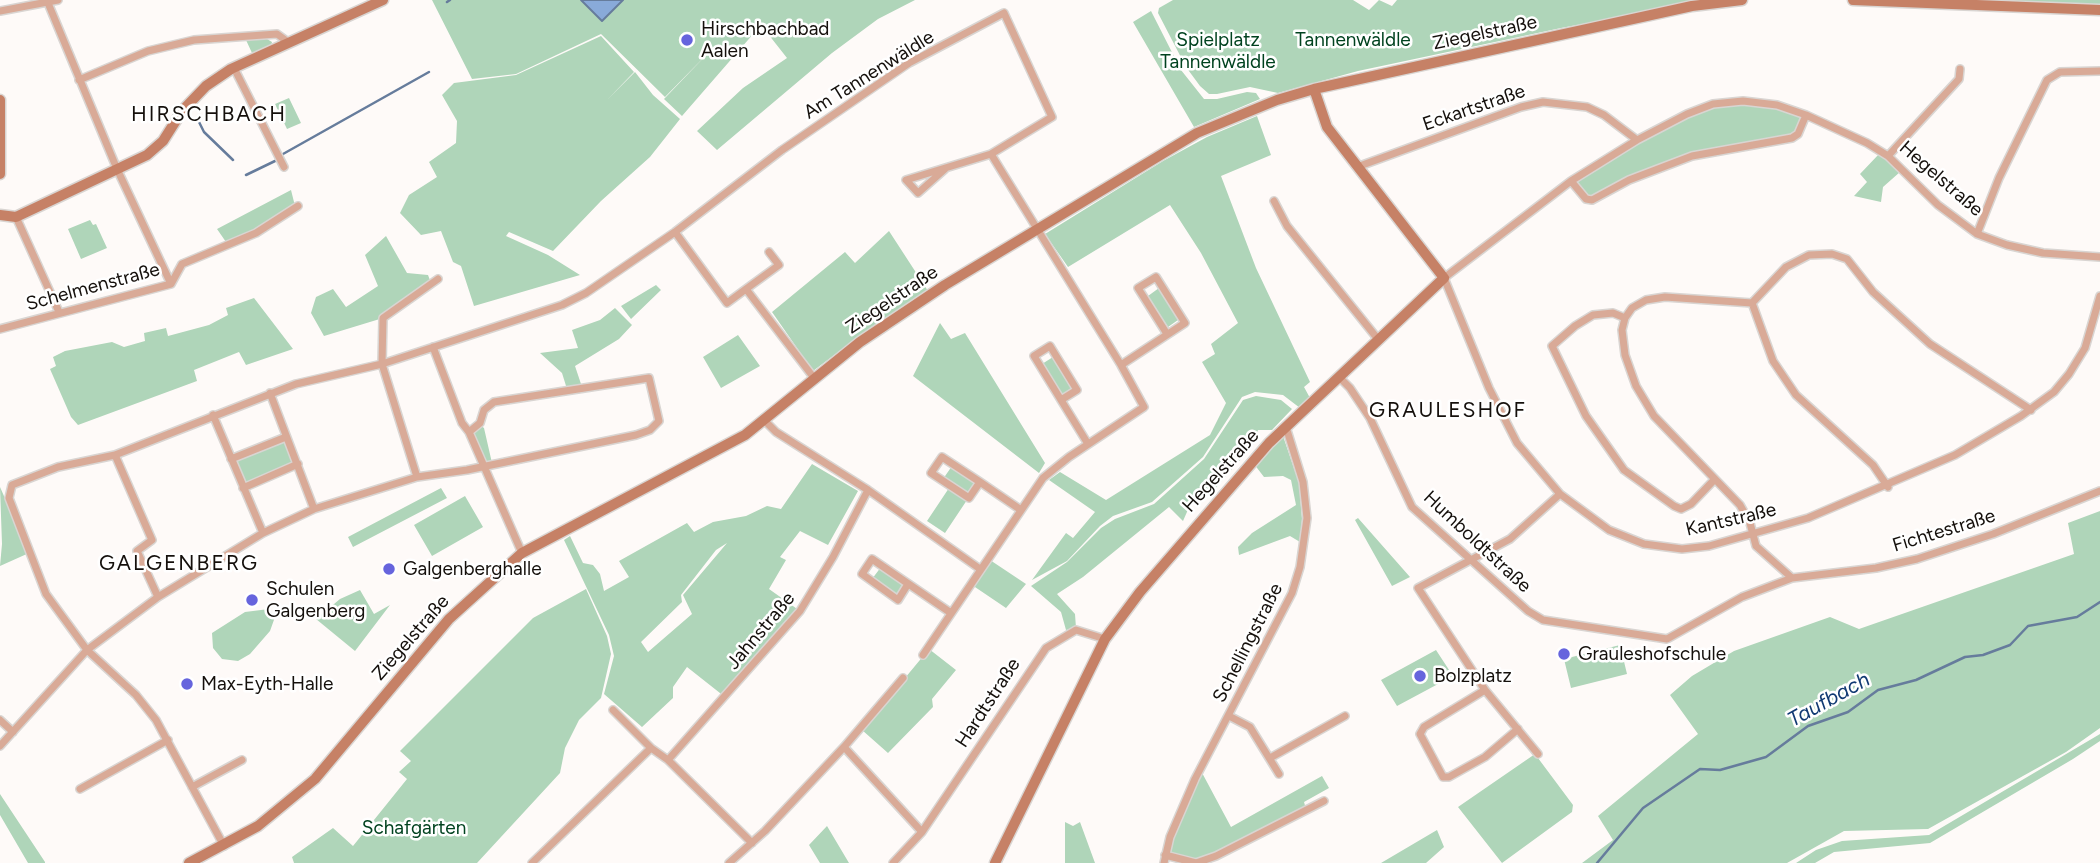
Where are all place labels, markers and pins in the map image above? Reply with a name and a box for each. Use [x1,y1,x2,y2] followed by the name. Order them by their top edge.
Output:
[701,18,829,62] place label: Hirschbachbad Aalen
[679,32,695,48] marker: Hirschbachbad Aalen
[403,558,542,580] place label: Galgenberghalle
[381,561,397,577] marker: Galgenberghalle
[266,578,366,622] place label: Schulen Galgenberg
[244,592,260,608] marker: Schulen Galgenberg
[1578,643,1726,665] place label: Grauleshofschule
[1556,646,1572,662] marker: Grauleshofschule
[1434,665,1512,687] place label: Bolzplatz
[1412,668,1428,684] marker: Bolzplatz
[201,673,333,695] place label: Max-Eyth-Halle
[179,676,195,692] marker: Max-Eyth-Halle

